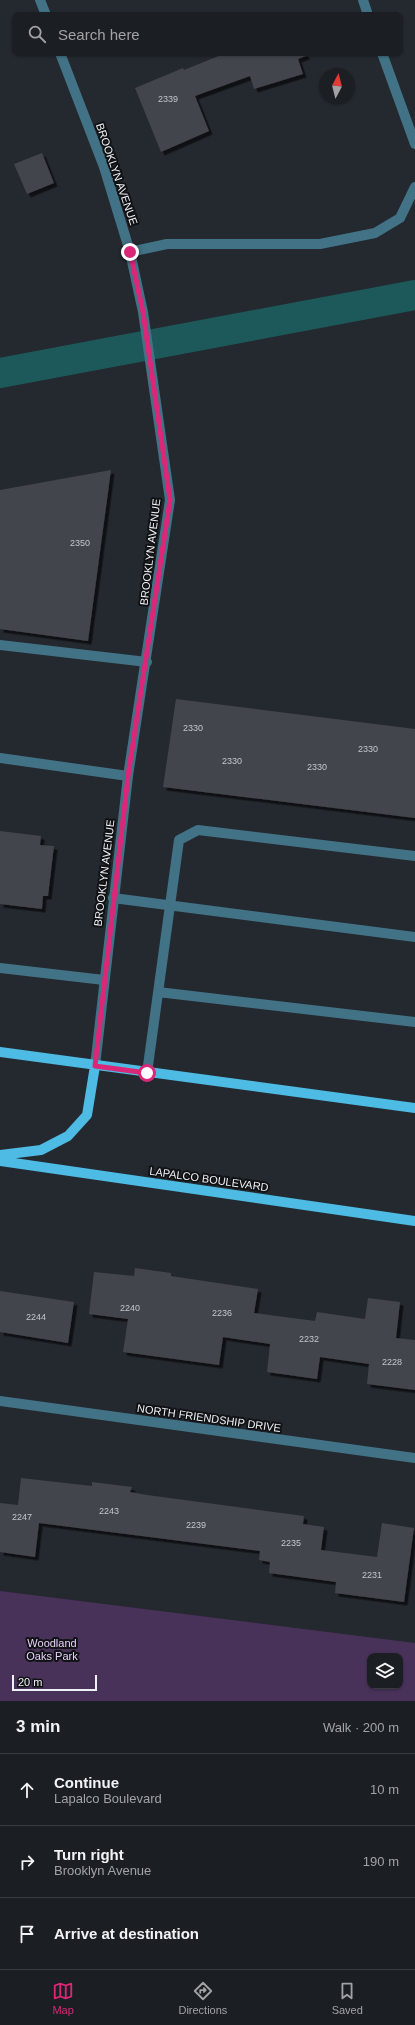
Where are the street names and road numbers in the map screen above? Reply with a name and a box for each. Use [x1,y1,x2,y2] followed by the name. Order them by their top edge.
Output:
[94,121,140,227] street label: BROOKLYN AVENUE
[138,498,162,606] street label: BROOKLYN AVENUE
[92,819,116,927] street label: BROOKLYN AVENUE
[149,1165,269,1193] street label: LAPALCO BOULEVARD
[136,1402,282,1434] street label: NORTH FRIENDSHIP DRIVE

